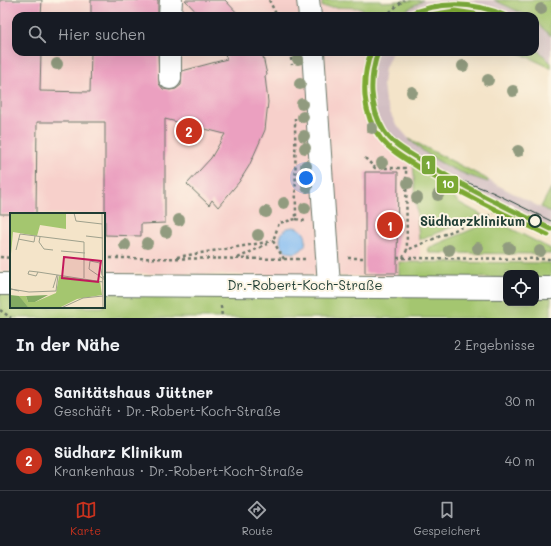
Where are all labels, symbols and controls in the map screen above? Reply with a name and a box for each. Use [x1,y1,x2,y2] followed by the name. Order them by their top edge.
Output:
[12,12,539,56] search box
[26,23,48,45] icon: search
[58,24,145,44] text: Hier suchen
[176,116,202,146] pin: 2
[421,155,436,175] line badge: 1
[426,157,430,172] text: 1
[296,168,316,188] your location
[436,175,459,194] line badge: 10
[442,176,454,191] text: 10
[377,210,403,240] pin: 1
[420,212,525,229] place label: Südharzklinikum
[10,213,105,308] inset map
[528,214,542,228] marker: Südharzklinikum
[503,270,539,306] map controls
[503,270,539,306] button: locate
[228,276,382,293] street label: Dr.-Robert-Koch-Straße
[16,333,120,355] text: In der Nähe
[454,336,535,353] text: 2 Ergebnisse
[54,382,213,402] text: Sanitätshaus Jüttner
[26,392,32,409] text: 1
[505,392,535,409] text: 30 m
[54,402,281,419] text: Geschäft · Dr.-Robert-Koch-Straße
[54,442,182,462] text: Südharz Klinikum
[25,452,33,469] text: 2
[505,452,535,469] text: 40 m
[54,462,304,479] text: Krankenhaus · Dr.-Robert-Koch-Straße
[70,499,101,538] tab: Karte
[242,499,273,538] tab: Route
[414,499,481,538] tab: Gespeichert

